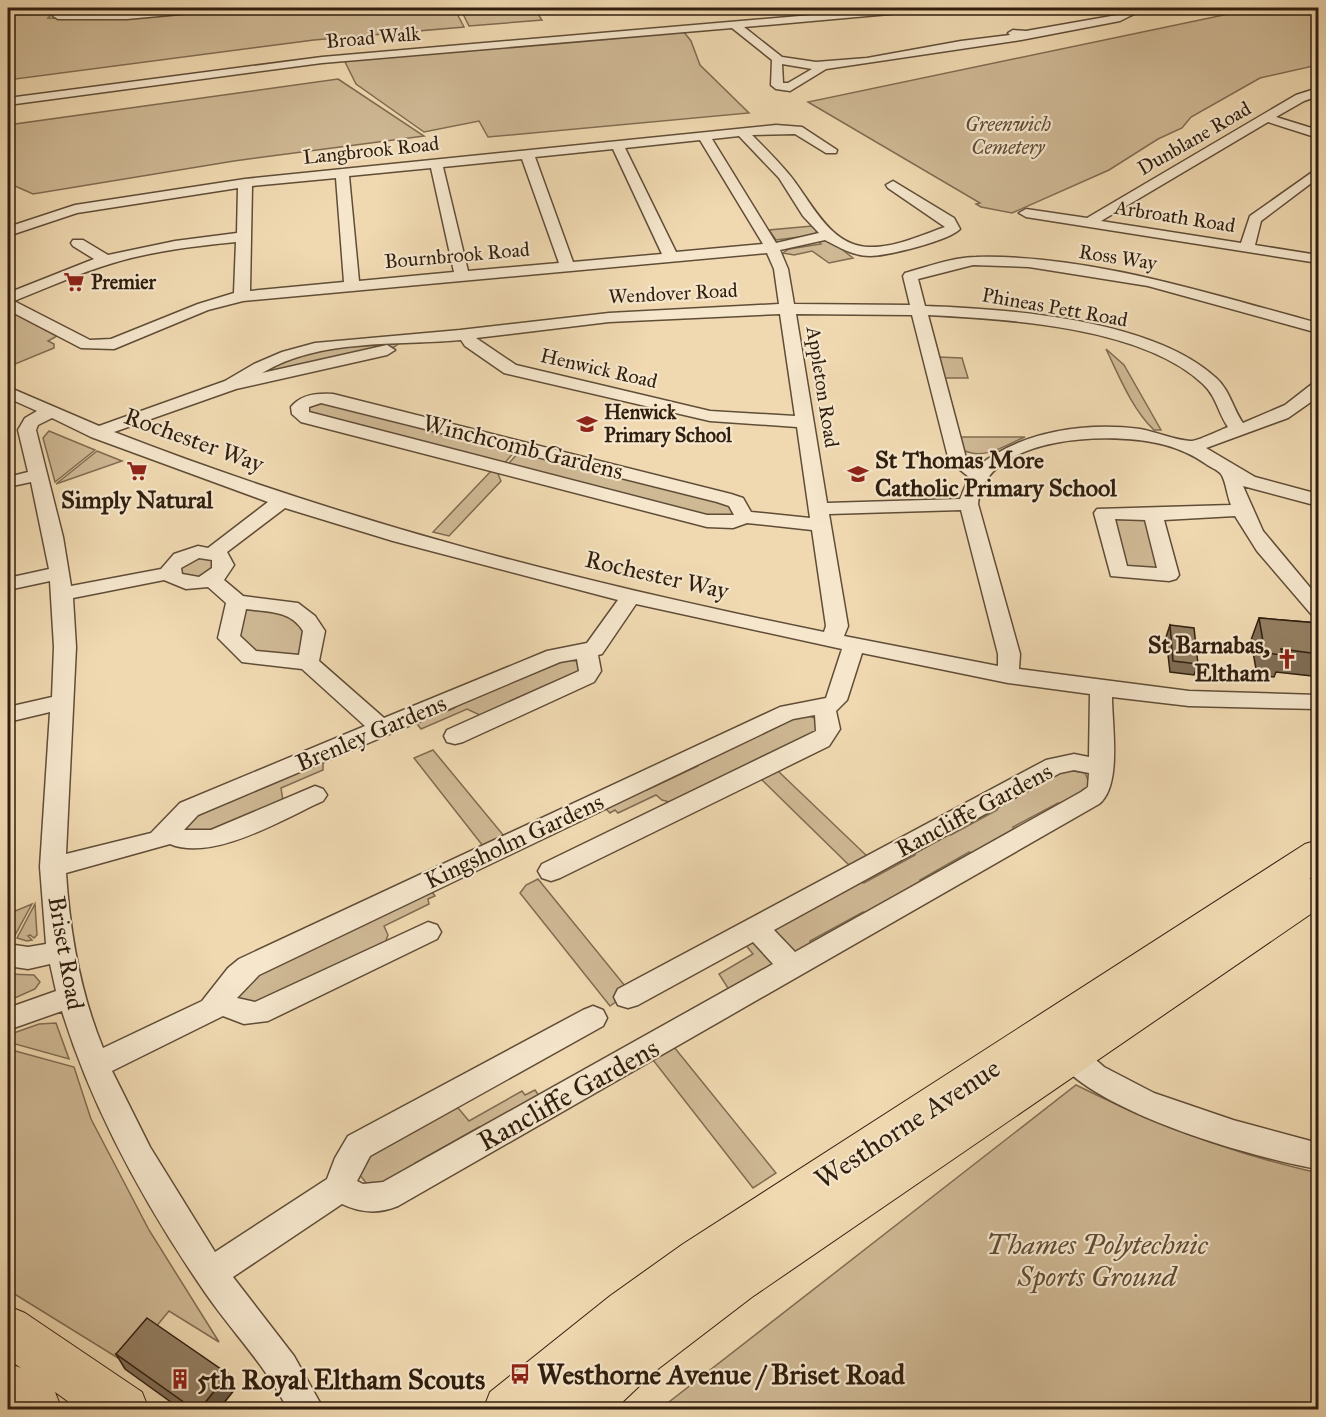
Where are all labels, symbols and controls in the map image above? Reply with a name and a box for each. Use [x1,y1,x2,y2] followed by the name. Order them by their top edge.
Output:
[325,21,422,53] street label: Broad Walk
[1133,96,1255,180] street label: Dunblane Road
[965,112,1051,159] park label: Greenwich Cemetery
[302,131,440,170] street label: Langbrook Road
[1112,194,1237,237] street label: Arbroath Road
[383,237,531,273] street label: Bournbrook Road
[1077,239,1159,275] street label: Ross Way
[62,270,86,294] supermarket icon: Premier
[91,270,157,294] place label: Premier
[608,278,738,308] street label: Wendover Road
[980,282,1130,332] street label: Phineas Pett Road
[801,324,844,449] street label: Appleton Road
[538,343,660,393] street label: Henwick Road
[604,400,732,448] place label: Henwick Primary School
[120,401,269,479] street label: Rochester Way
[420,408,626,486] street label: Winchcomb Gardens
[575,412,599,436] school or university icon: Henwick Primary School
[875,445,1117,503] place label: St Thomas More Catholic Primary School
[125,459,149,483] supermarket icon: Simply Natural
[846,462,870,486] school or university icon: St Thomas More Catholic Primary School
[61,485,213,515] place label: Simply Natural
[582,544,732,606] street label: Rochester Way
[1148,630,1271,688] place label: St Barnabas, Eltham
[1275,647,1299,671] church icon: St Barnabas, Eltham
[291,688,451,778] street label: Brenley Gardens
[891,756,1057,864] street label: Rancliffe Gardens
[420,786,608,896] street label: Kingsholm Gardens
[41,894,91,1012] street label: Briset Road
[471,1030,665,1159] street label: Rancliffe Gardens
[808,1050,1007,1196] street label: Westhorne Avenue
[986,1227,1209,1294] park label: Thames Polytechnic Sports Ground
[537,1357,906,1392] place label: Westhorne Avenue / Briset Road
[197,1362,485,1397] place label: 5th Royal Eltham Scouts
[508,1362,532,1386] bus stop icon: Westhorne Avenue / Briset Road
[168,1367,192,1391] building icon: 5th Royal Eltham Scouts

